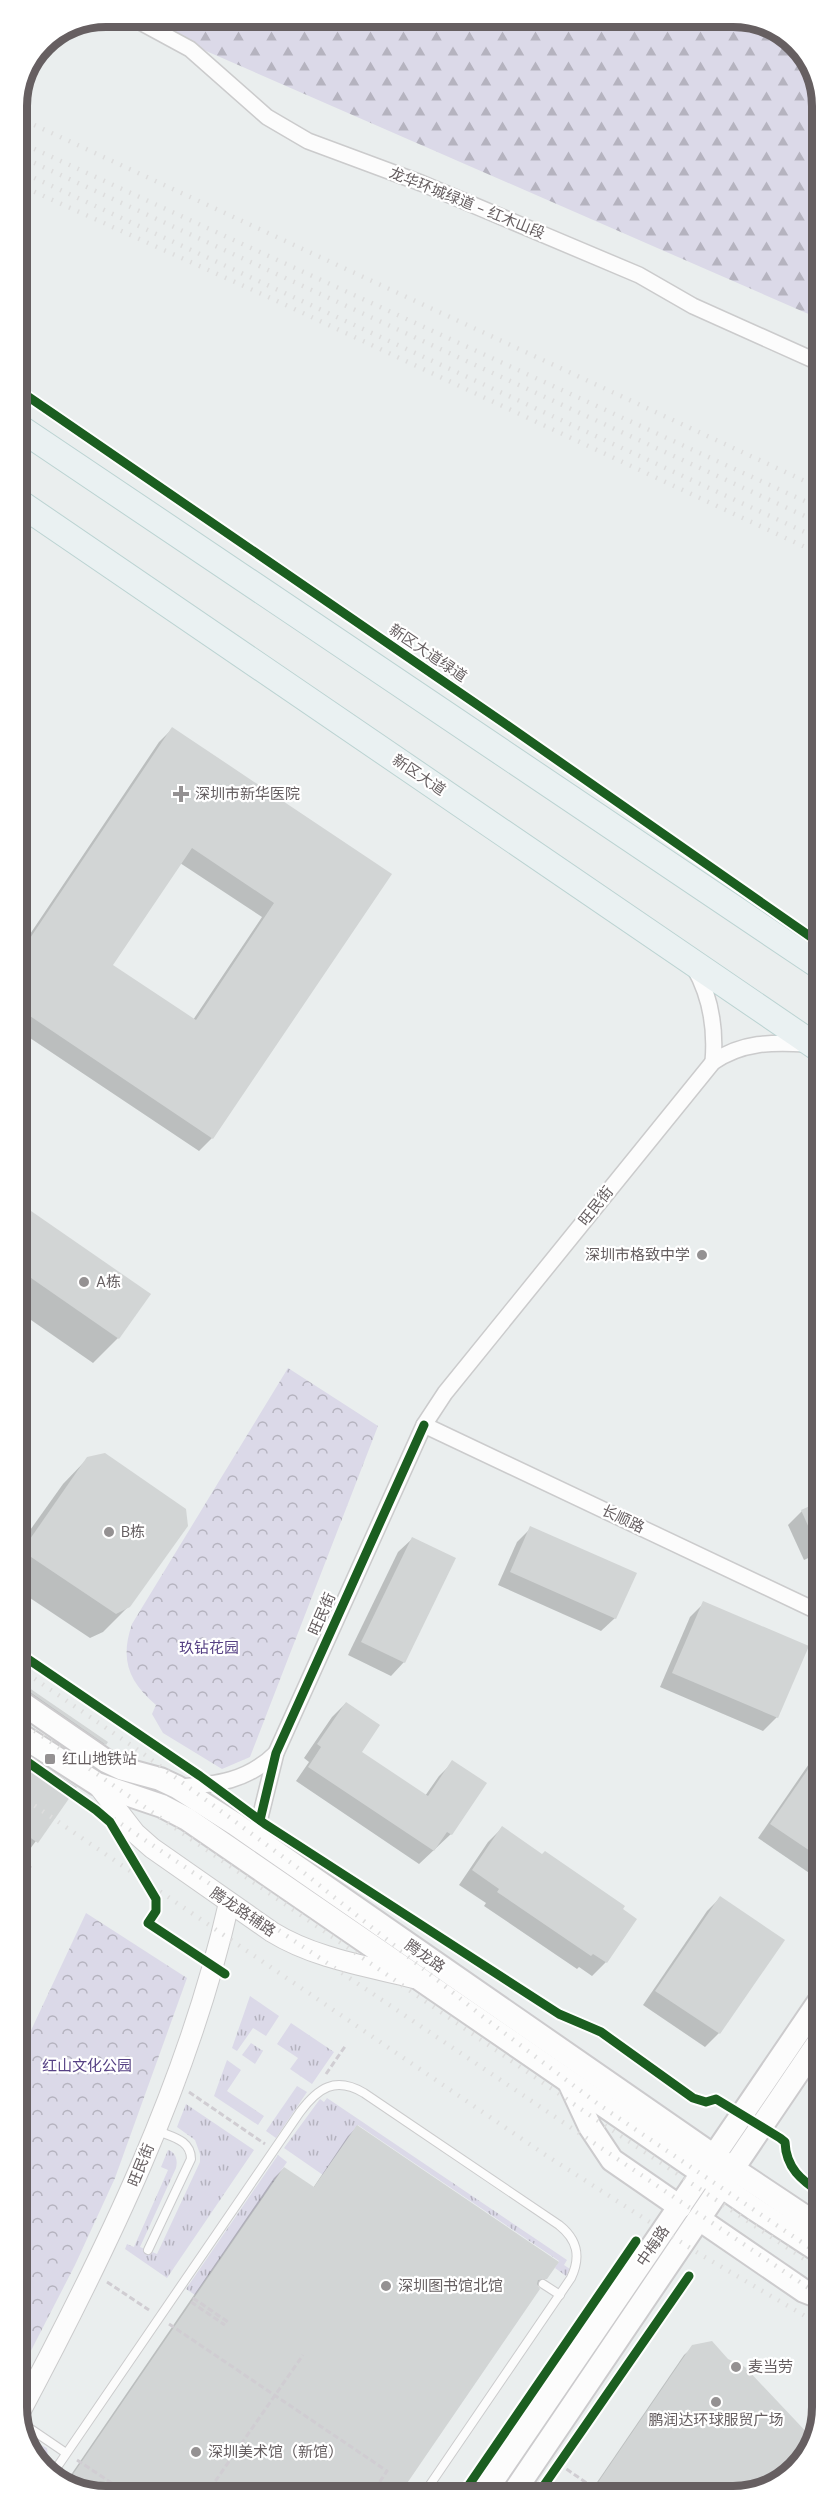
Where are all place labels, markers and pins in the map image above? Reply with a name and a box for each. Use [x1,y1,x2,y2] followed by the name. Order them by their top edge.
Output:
[195,784,300,804] place label: 深圳市新华医院
[172,785,190,803] marker: 深圳市新华医院
[585,1245,690,1265] place label: 深圳市格致中学
[695,1248,709,1262] marker: 深圳市格致中学
[96,1272,121,1292] place label: A栋
[77,1275,91,1289] marker: A栋
[121,1522,145,1542] place label: B栋
[102,1525,116,1539] marker: B栋
[62,1749,137,1769] place label: 红山地铁站
[43,1752,57,1766] marker: 红山地铁站
[398,2276,503,2296] place label: 深圳图书馆北馆
[379,2279,393,2293] marker: 深圳图书馆北馆
[748,2357,793,2377] place label: 麦当劳
[729,2360,743,2374] marker: 麦当劳
[709,2395,723,2409] marker: 鹏润达环球服贸广场
[648,2410,784,2430] place label: 鹏润达环球服贸广场
[208,2442,343,2462] place label: 深圳美术馆（新馆）
[189,2445,203,2459] marker: 深圳美术馆（新馆）

